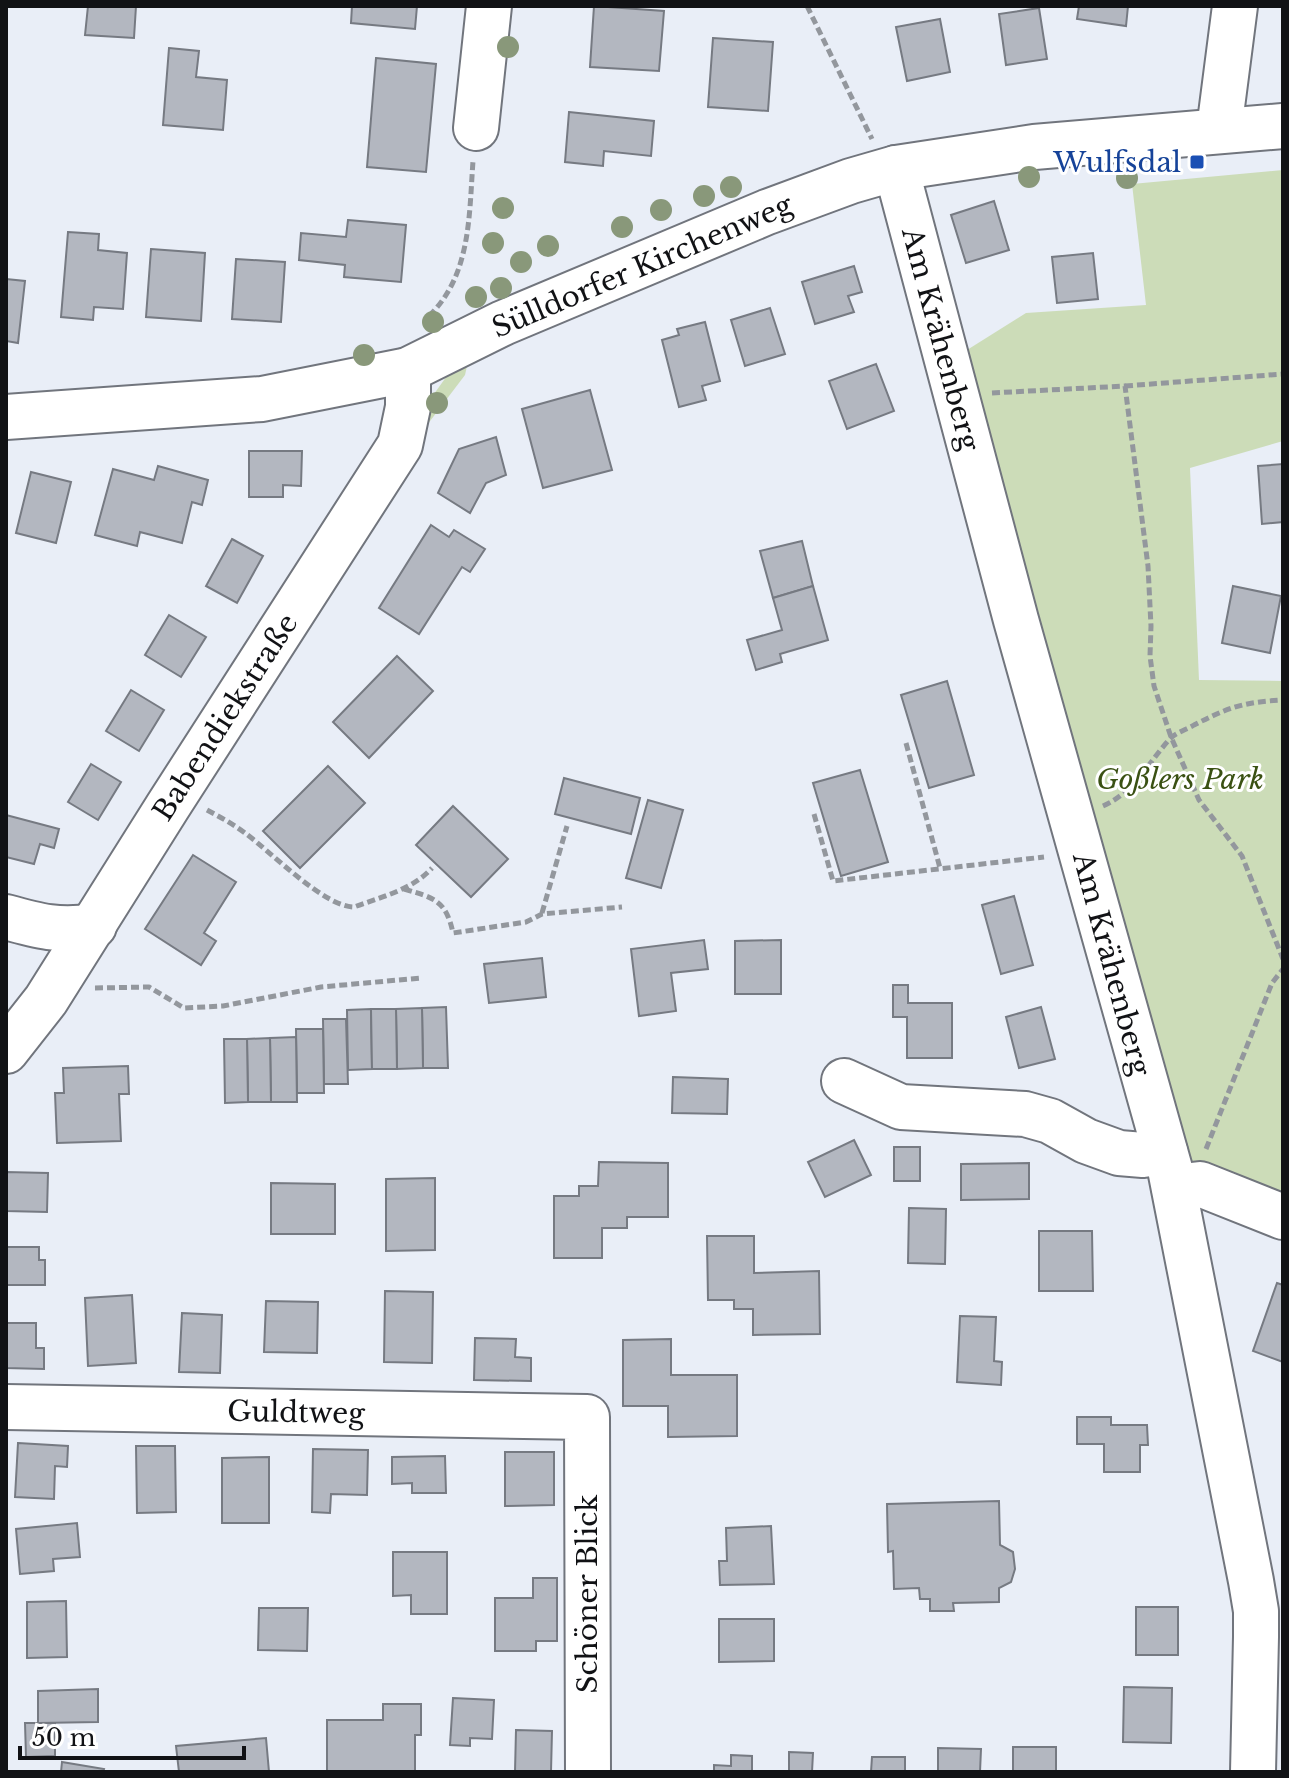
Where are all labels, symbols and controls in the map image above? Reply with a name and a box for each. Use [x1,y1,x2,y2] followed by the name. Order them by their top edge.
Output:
[1052,145,1181,180] place label: Wulfsdal
[1188,153,1206,171] marker: Wulfsdal
[487,187,799,346] street label: Sülldorfer Kirchenweg
[894,223,987,456] street label: Am Krähenberg
[145,607,305,827] street label: Babendiekstraße
[1096,762,1264,797] park label: Goßlers Park
[1065,848,1158,1081] street label: Am Krähenberg
[227,1394,366,1431] street label: Guldtweg
[570,1494,605,1694] street label: Schöner Blick
[20,1710,244,1760] scale bar
[32,1723,96,1752] text: 50 m

